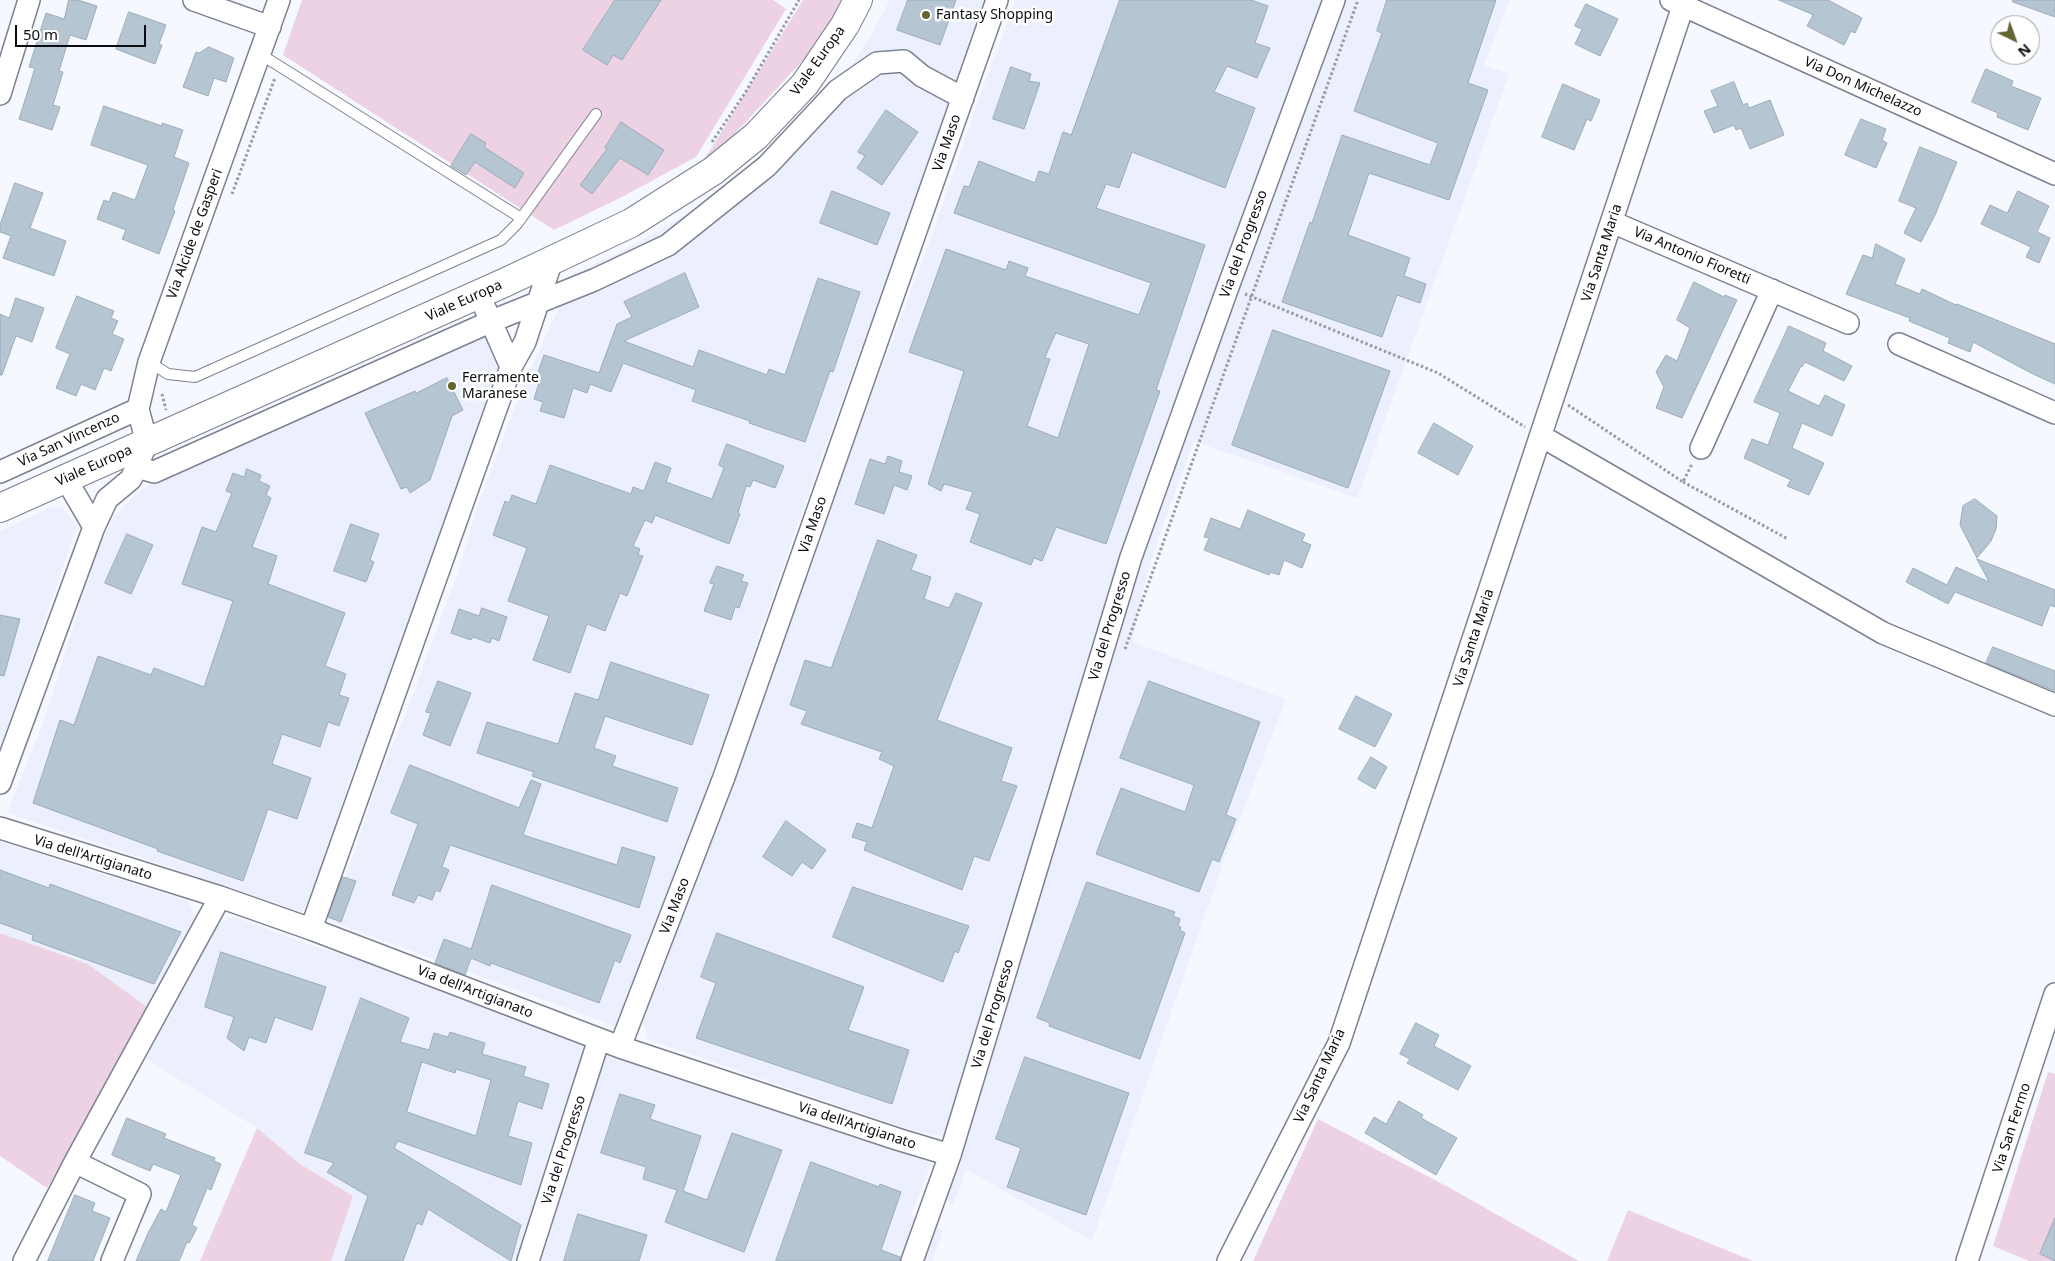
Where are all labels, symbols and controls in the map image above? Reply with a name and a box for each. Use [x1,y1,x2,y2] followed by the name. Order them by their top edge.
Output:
[936,7,1053,23] place label: Fantasy Shopping
[920,9,932,21] marker: Fantasy Shopping
[18,15,149,47] scale bar
[1990,15,2040,65] north arrow
[787,23,849,99] street label: Viale Europa
[23,24,58,44] text: 50 m
[2014,40,2035,62] text: N
[1801,53,1925,121] street label: Via Don Michelazzo
[929,112,965,174] street label: Via Maso
[164,167,226,301] street label: Via Alcide de Gasperi
[1217,188,1271,300] street label: Via del Progresso
[1578,202,1626,304] street label: Via Santa Maria
[1631,224,1753,288] street label: Via Antonio Fioretti
[423,277,505,325] street label: Viale Europa
[462,370,539,402] place label: Ferramente Maranese
[446,380,458,392] marker: Ferramente Maranese
[15,409,123,471] street label: Via San Vincenzo
[53,442,135,490] street label: Viale Europa
[795,494,831,556] street label: Via Maso
[1085,569,1135,683] street label: Via del Progresso
[1450,587,1498,689] street label: Via Santa Maria
[32,832,154,884] street label: Via dell'Artigianato
[657,875,693,937] street label: Via Maso
[968,957,1018,1071] street label: Via del Progresso
[415,962,535,1022] street label: Via dell'Artigianato
[1291,1026,1349,1126] street label: Via Santa Maria
[1990,1081,2034,1175] street label: Via San Fermo
[538,1093,590,1207] street label: Via del Progresso
[796,1099,918,1153] street label: Via dell'Artigianato

